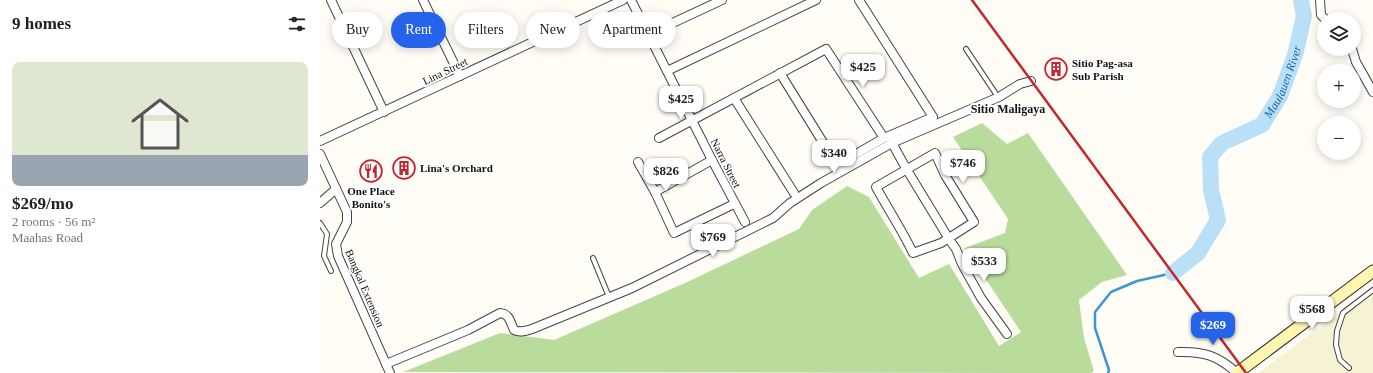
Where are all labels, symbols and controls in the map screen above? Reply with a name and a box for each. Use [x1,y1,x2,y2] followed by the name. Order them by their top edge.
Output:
[332,12,383,48] chip: Buy
[391,12,446,48] chip: Rent
[454,12,518,48] chip: Filters
[526,12,580,48] chip: New
[588,12,676,48] chip: Apartment
[1317,12,1361,160] map controls
[1317,12,1361,56] button: layers
[286,13,308,35] icon: filters
[12,14,71,33] text: 9 homes
[1260,44,1304,122] water label: Maulauen River
[839,54,887,88] pin: $425
[421,55,469,87] street label: Lina Street
[1043,56,1069,82] building icon: Sitio Pag-asa Sub Parish
[1072,57,1133,82] place label: Sitio Pag-asa Sub Parish
[850,59,876,74] text: $425
[1317,64,1361,108] button: +
[657,86,705,120] pin: $425
[124,88,196,160] icon: home
[668,91,694,106] text: $425
[971,102,1045,116] district label: Sitio Maligaya
[1317,116,1361,160] button: −
[709,136,743,190] street label: Narra Street
[810,140,858,174] pin: $340
[821,145,847,160] text: $340
[939,150,987,184] pin: $746
[391,155,417,181] building icon: Lina's Orchard
[950,155,976,170] text: $746
[358,158,384,184] restaurant icon: One Place Bonito's
[642,158,690,192] pin: $826
[420,162,493,174] place label: Lina's Orchard
[653,163,679,178] text: $826
[347,185,395,210] place label: One Place Bonito's
[12,194,73,213] text: $269/mo
[12,214,95,229] text: 2 rooms · 56 m²
[689,224,737,258] pin: $769
[700,229,726,244] text: $769
[12,230,83,245] text: Maahas Road
[343,247,387,329] street label: Bangkal Extension
[960,248,1008,282] pin: $533
[971,253,997,268] text: $533
[1288,296,1336,330] pin: $568
[1299,301,1325,316] text: $568
[1189,312,1237,346] pin: $269
[1200,317,1226,332] text: $269

